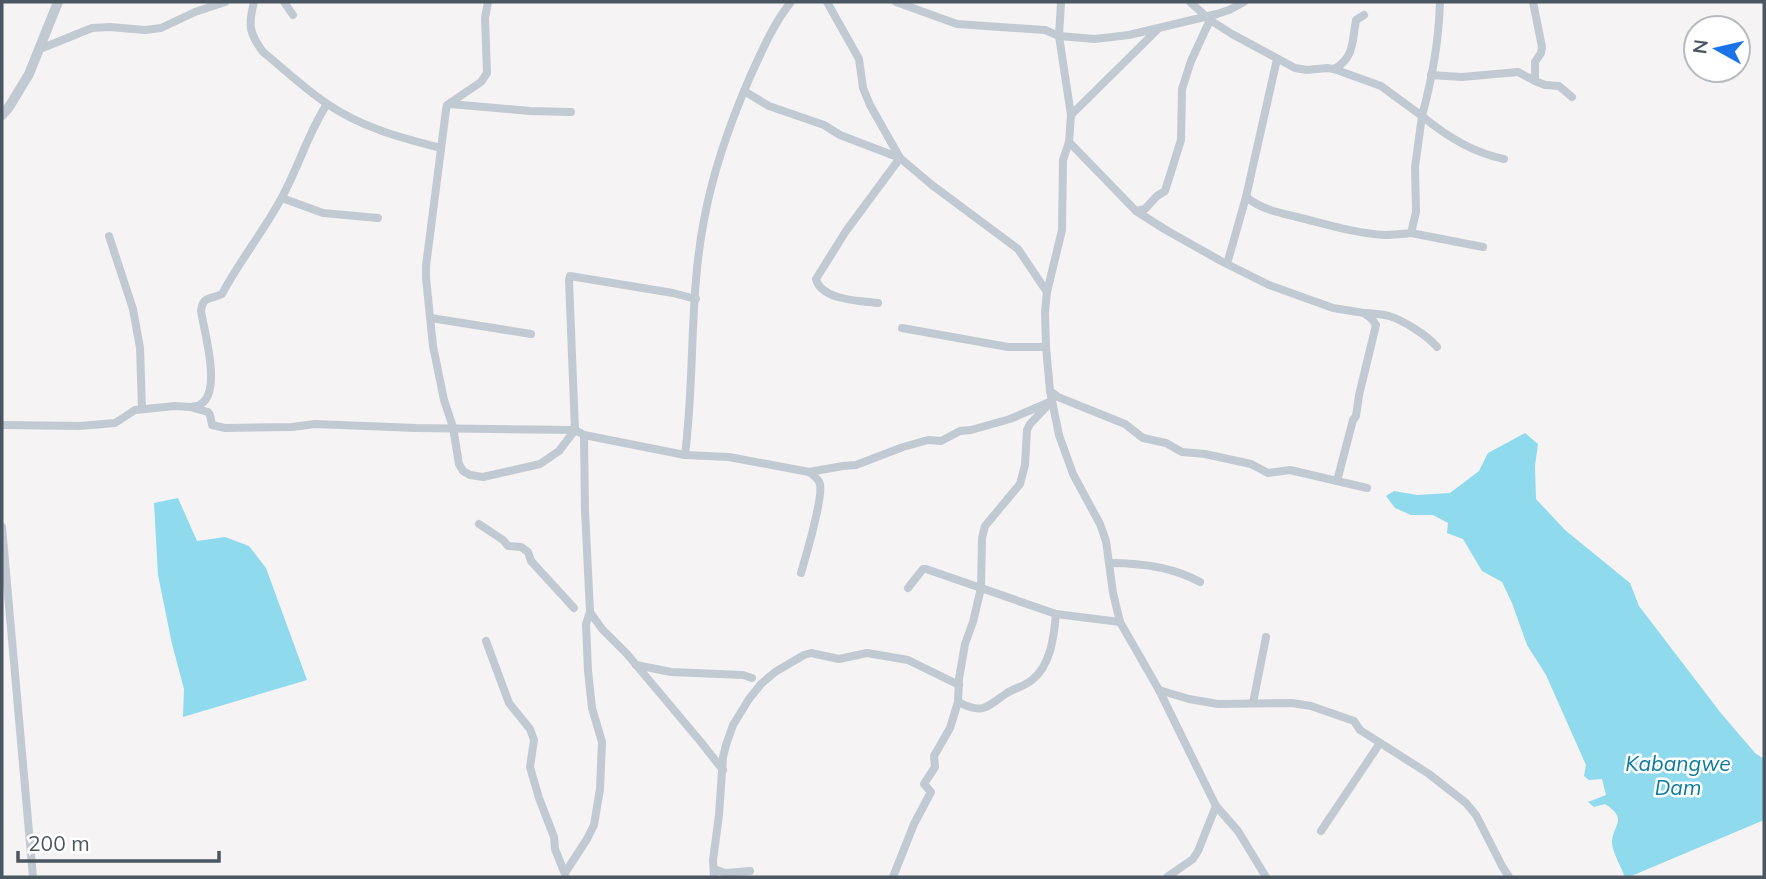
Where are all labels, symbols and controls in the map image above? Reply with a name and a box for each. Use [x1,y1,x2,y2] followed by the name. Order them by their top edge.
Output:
[1682,14,1752,84] north arrow
[1687,38,1713,55] text: N
[1625,750,1731,800] water label: Kabangwe Dam
[18,820,219,864] scale bar
[28,830,90,856] text: 200 m

